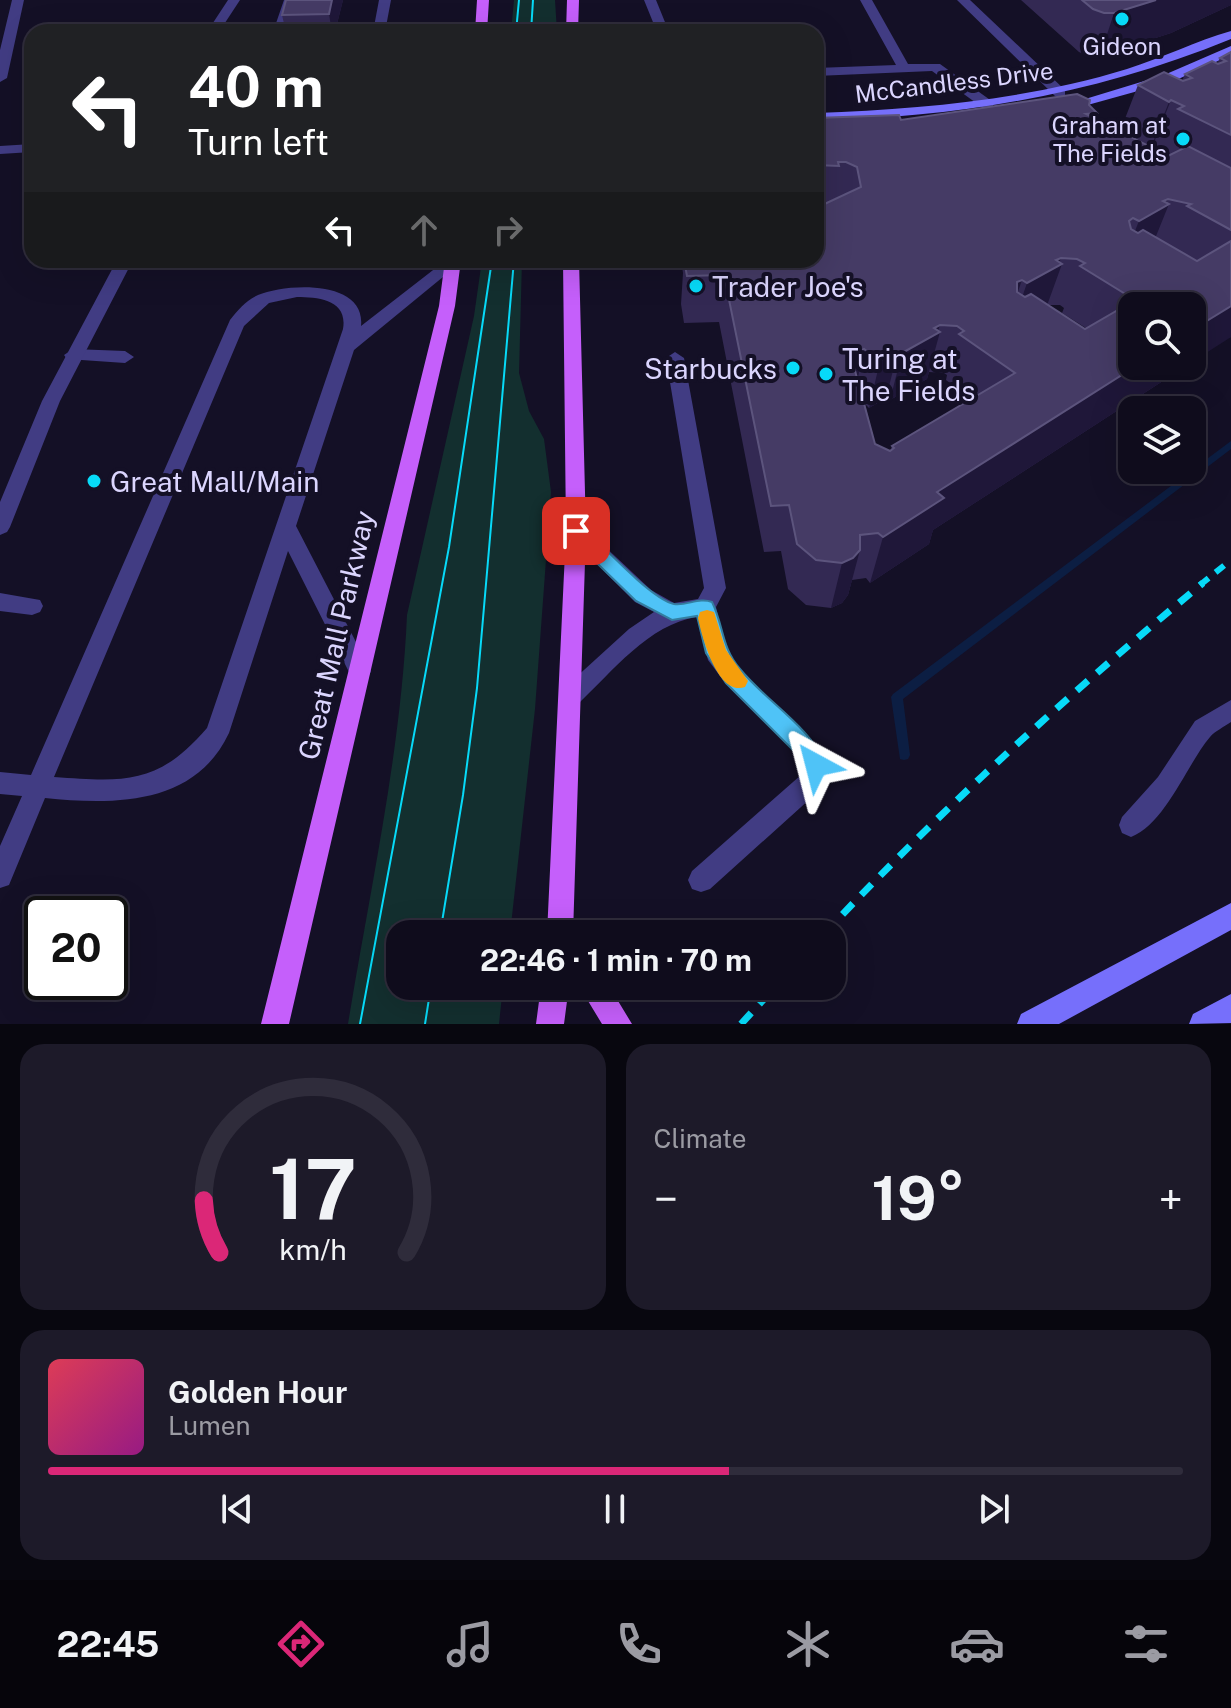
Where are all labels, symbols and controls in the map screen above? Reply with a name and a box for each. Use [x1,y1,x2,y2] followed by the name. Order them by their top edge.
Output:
[1113,10,1131,28] marker: Gideon
[1083,32,1161,60] place label: Gideon
[188,54,324,120] text: 40 m
[56,56,160,160] icon: left
[853,56,1055,108] street label: McCandless Drive
[1051,111,1167,167] place label: Graham at The Fields
[188,121,329,163] text: Turn left
[1174,130,1192,148] marker: Graham at The Fields
[318,208,362,252] icon: left
[402,208,446,252] icon: ahead
[486,208,530,252] icon: right
[712,270,864,303] place label: Trader Joe's
[687,277,705,295] marker: Trader Joe's
[1118,292,1206,484] map controls
[1118,292,1206,380] button: search
[842,342,975,407] place label: Turing at The Fields
[644,352,777,385] place label: Starbucks
[784,359,802,377] marker: Starbucks
[817,365,835,383] marker: Turing at The Fields
[1118,396,1206,484] button: layers
[110,465,320,498] place label: Great Mall/Main
[85,472,103,490] marker: Great Mall/Main
[542,497,610,565] pin
[291,507,381,763] street label: Great Mall Parkway
[554,509,598,553] icon: arrive
[774,723,858,807] position arrow
[24,896,128,1000] speed limit sign: 20
[480,942,752,978] text: 22:46 · 1 min · 70 m
[654,1123,747,1154] text: Climate
[269,1140,357,1238] text: 17
[871,1163,965,1234] text: 19°
[654,1173,678,1225] text: −
[1159,1173,1183,1225] text: +
[279,1233,346,1266] text: km/h
[168,1374,347,1410] text: Golden Hour
[168,1410,251,1441] text: Lumen
[215,1487,259,1531] icon: previous
[593,1487,637,1531] icon: pause
[972,1487,1016,1531] icon: next
[273,1616,329,1672] icon: directions
[442,1616,498,1672] icon: music
[611,1616,667,1672] icon: phone
[780,1616,836,1672] icon: climate
[949,1616,1005,1672] icon: car
[1118,1616,1174,1672] icon: filters
[57,1623,159,1665] text: 22:45

